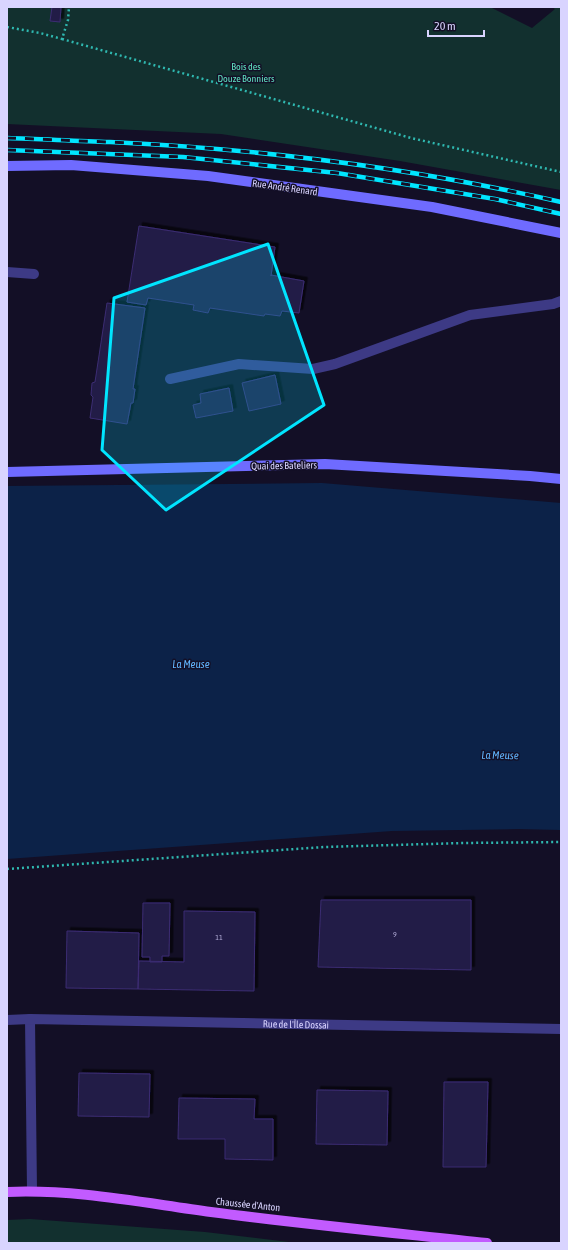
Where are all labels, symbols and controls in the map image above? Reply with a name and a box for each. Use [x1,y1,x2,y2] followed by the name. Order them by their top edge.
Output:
[428,12,484,38] scale bar
[434,19,456,33] text: 20 m
[218,61,275,84] park label: Bois des Douze Bonniers
[252,177,319,198] street label: Rue André Renard
[251,459,317,472] street label: Quai des Bateliers
[172,658,210,670] water label: La Meuse
[481,749,519,761] water label: La Meuse
[393,930,397,939] house number: 9
[215,933,223,942] house number: 11
[263,1018,329,1031] street label: Rue de l'Île Dossai
[215,1196,281,1213] street label: Chaussée d'Anton

